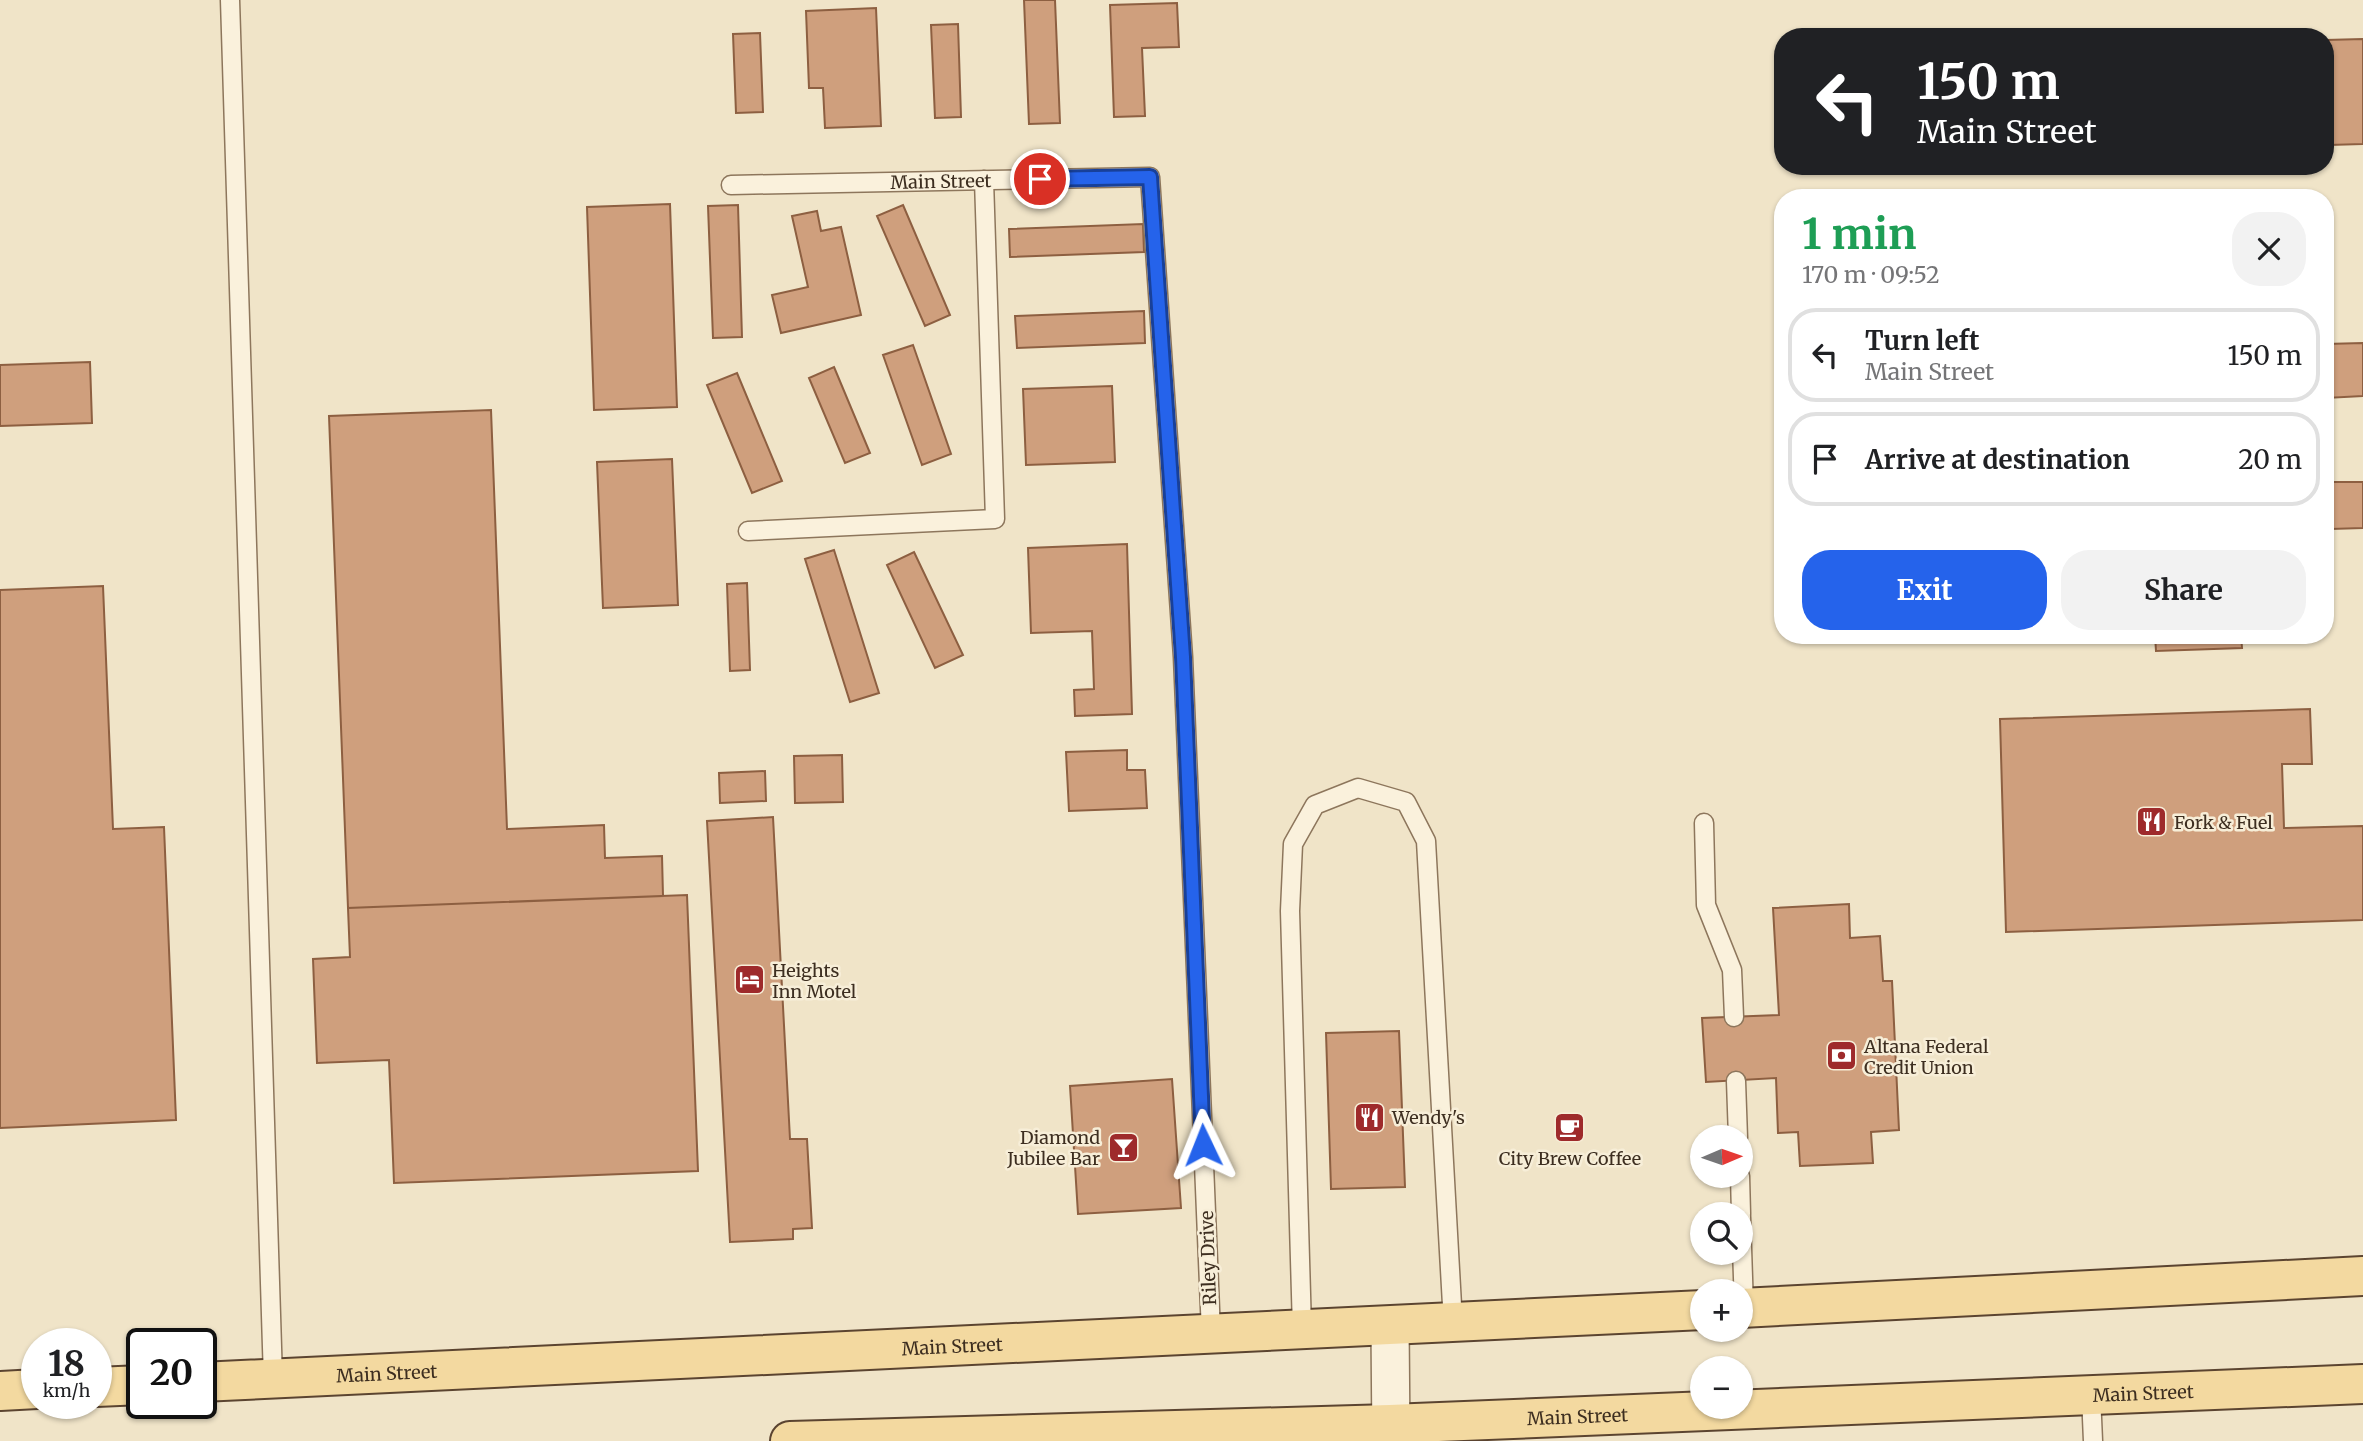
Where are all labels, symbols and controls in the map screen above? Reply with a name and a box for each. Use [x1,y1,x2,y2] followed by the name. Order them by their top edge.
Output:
[1917,51,2060,112] text: 150 m
[1802,56,1893,147] icon: left
[1917,112,2097,152] text: Main Street
[1010,149,1070,209] pin
[1021,160,1059,198] icon: arrive
[890,169,992,193] street label: Main Street
[1802,208,1916,260] text: 1 min
[2232,212,2306,286] button: close
[1802,260,1940,289] text: 170 m · 09:52
[1865,324,1979,357] text: Turn left
[1806,336,1844,374] icon: left
[2228,339,2302,372] text: 150 m
[1865,357,1994,386] text: Main Street
[1806,440,1844,478] icon: arrive
[1865,443,2130,476] text: Arrive at destination
[2238,443,2302,476] text: 20 m
[1802,550,2047,630] button: Exit
[2061,550,2306,630] button: Share
[2134,805,2168,839] restaurant icon: Fork & Fuel
[2174,811,2273,834] place label: Fork & Fuel
[772,959,857,1003] place label: Heights Inn Motel
[732,963,766,997] hotel icon: Heights Inn Motel
[1863,1035,1989,1079] place label: Altana Federal Credit Union
[1824,1039,1858,1073] bank icon: Altana Federal Credit Union
[1352,1100,1386,1134] restaurant icon: Wendy's
[1391,1106,1465,1129] place label: Wendy's
[1166,1108,1240,1182] position arrow
[1553,1110,1587,1144] cafe icon: City Brew Coffee
[1690,1125,1754,1188] north arrow
[1690,1125,1753,1419] map controls
[1006,1126,1100,1170] place label: Diamond Jubilee Bar
[1106,1130,1140,1164] bar icon: Diamond Jubilee Bar
[1499,1147,1641,1170] place label: City Brew Coffee
[1690,1202,1753,1265] button: search
[1195,1210,1221,1306] street label: Riley Drive
[1690,1279,1753,1342] button: +
[126,1328,217,1419] speed limit sign: 20
[901,1332,1003,1360] street label: Main Street
[48,1342,85,1386] text: 18
[1690,1356,1753,1419] button: −
[336,1359,438,1387] street label: Main Street
[43,1379,90,1402] text: km/h
[2092,1379,2194,1407] street label: Main Street
[1527,1403,1629,1430] street label: Main Street

